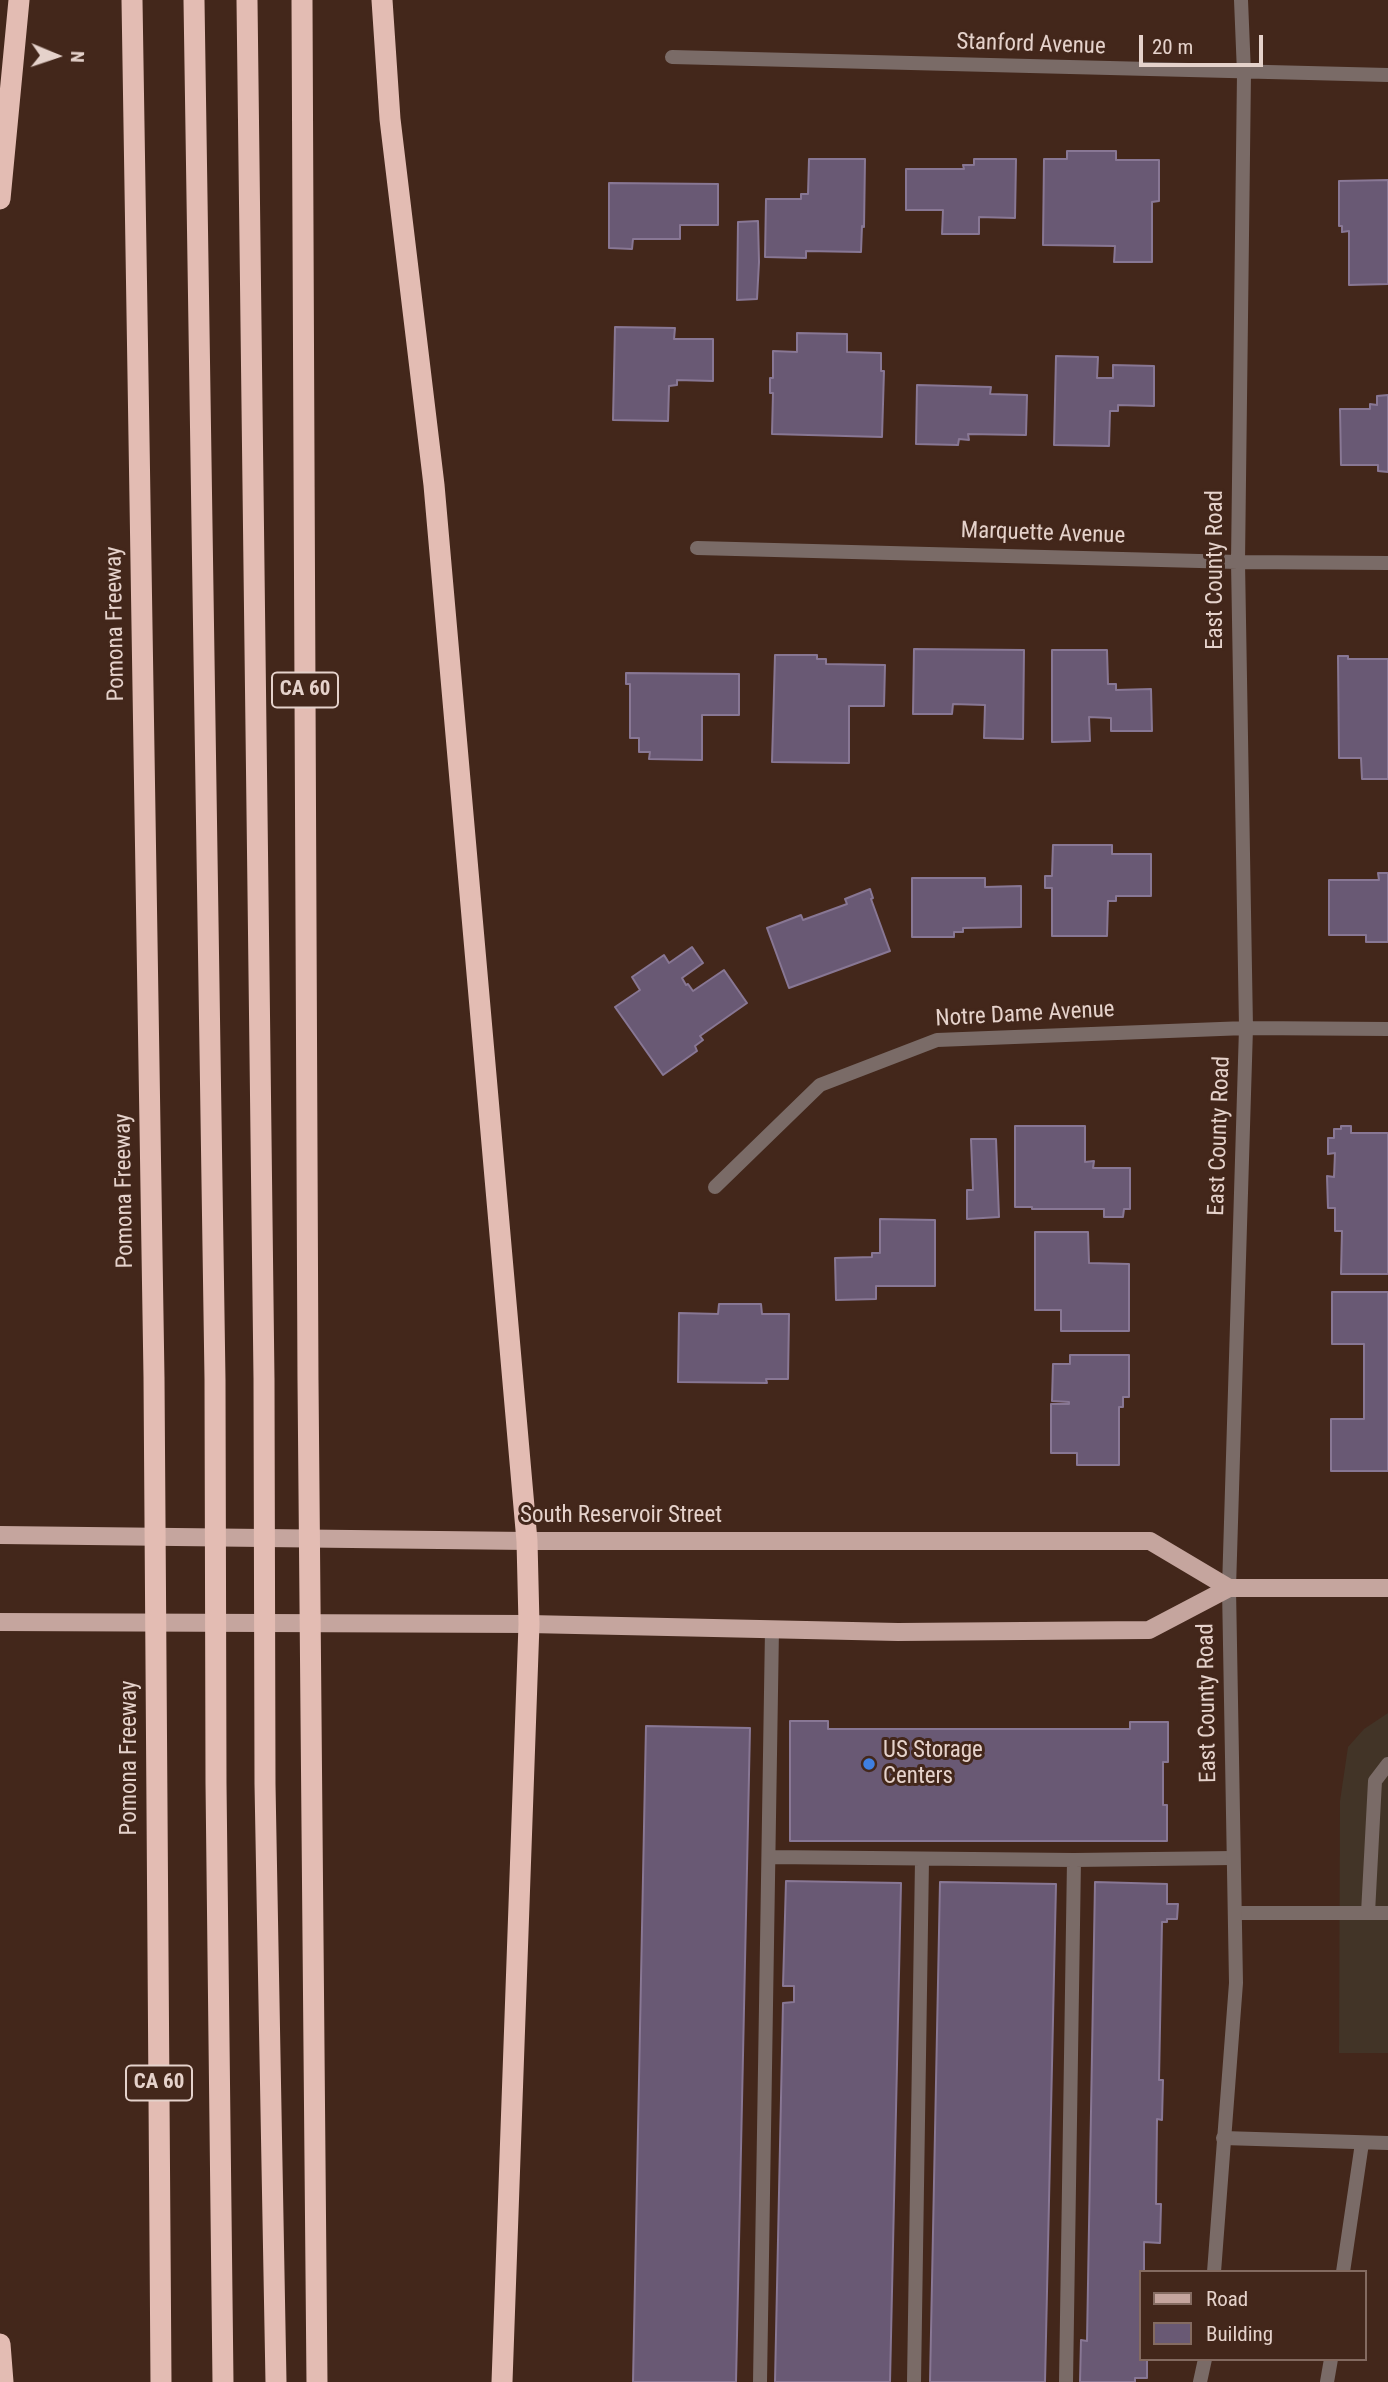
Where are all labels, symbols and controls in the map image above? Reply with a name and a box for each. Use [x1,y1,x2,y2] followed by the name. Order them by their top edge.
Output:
[21,21,91,91] north arrow
[1143,21,1267,65] scale bar
[956,29,1106,61] street label: Stanford Avenue
[1152,35,1193,59] text: 20 m
[66,51,89,63] text: N
[1202,490,1230,650] street label: East County Road
[960,517,1126,551] street label: Marquette Avenue
[101,546,131,702] street label: Pomona Freeway
[272,672,338,708] road number: CA 60
[935,997,1115,1033] street label: Notre Dame Avenue
[1203,1056,1237,1216] street label: East County Road
[110,1113,140,1269] street label: Pomona Freeway
[520,1502,722,1530] street label: South Reservoir Street
[1193,1623,1223,1783] street label: East County Road
[116,1681,144,1835] street label: Pomona Freeway
[883,1737,983,1791] place label: US Storage Centers
[861,1756,877,1772] marker: US Storage Centers
[126,2066,192,2100] road number: CA 60
[1140,2270,1367,2361] legend
[1206,2287,1248,2311] text: Road
[1206,2322,1273,2346] text: Building

